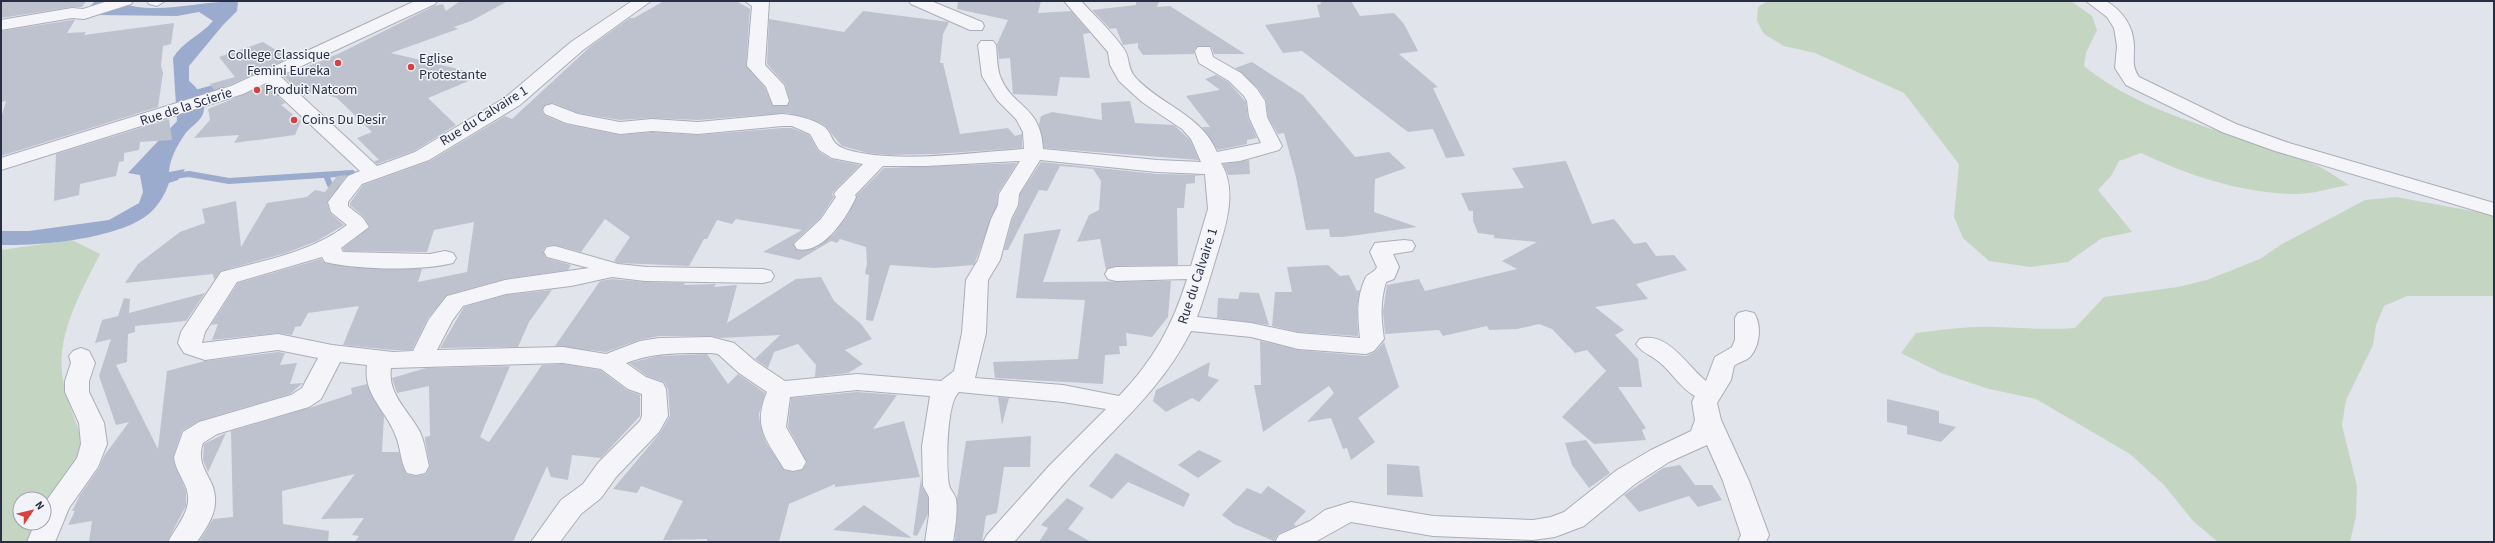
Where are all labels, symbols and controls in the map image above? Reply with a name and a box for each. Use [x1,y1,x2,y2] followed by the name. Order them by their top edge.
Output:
[228,45,330,81] place label: College Classique Femini Eureka
[419,49,487,85] place label: Eglise Protestante
[333,58,343,68] marker: College Classique Femini Eureka
[406,62,416,72] marker: Eglise Protestante
[265,80,357,100] place label: Produit Natcom
[436,81,532,151] street label: Rue du Calvaire 1
[137,83,235,131] street label: Rue de la Scierie
[252,85,262,95] marker: Produit Natcom
[302,110,386,130] place label: Coins Du Desir
[289,115,299,125] marker: Coins Du Desir
[1173,225,1223,327] street label: Rue du Calvaire 1
[12,491,52,531] north arrow
[32,498,48,513] text: N

